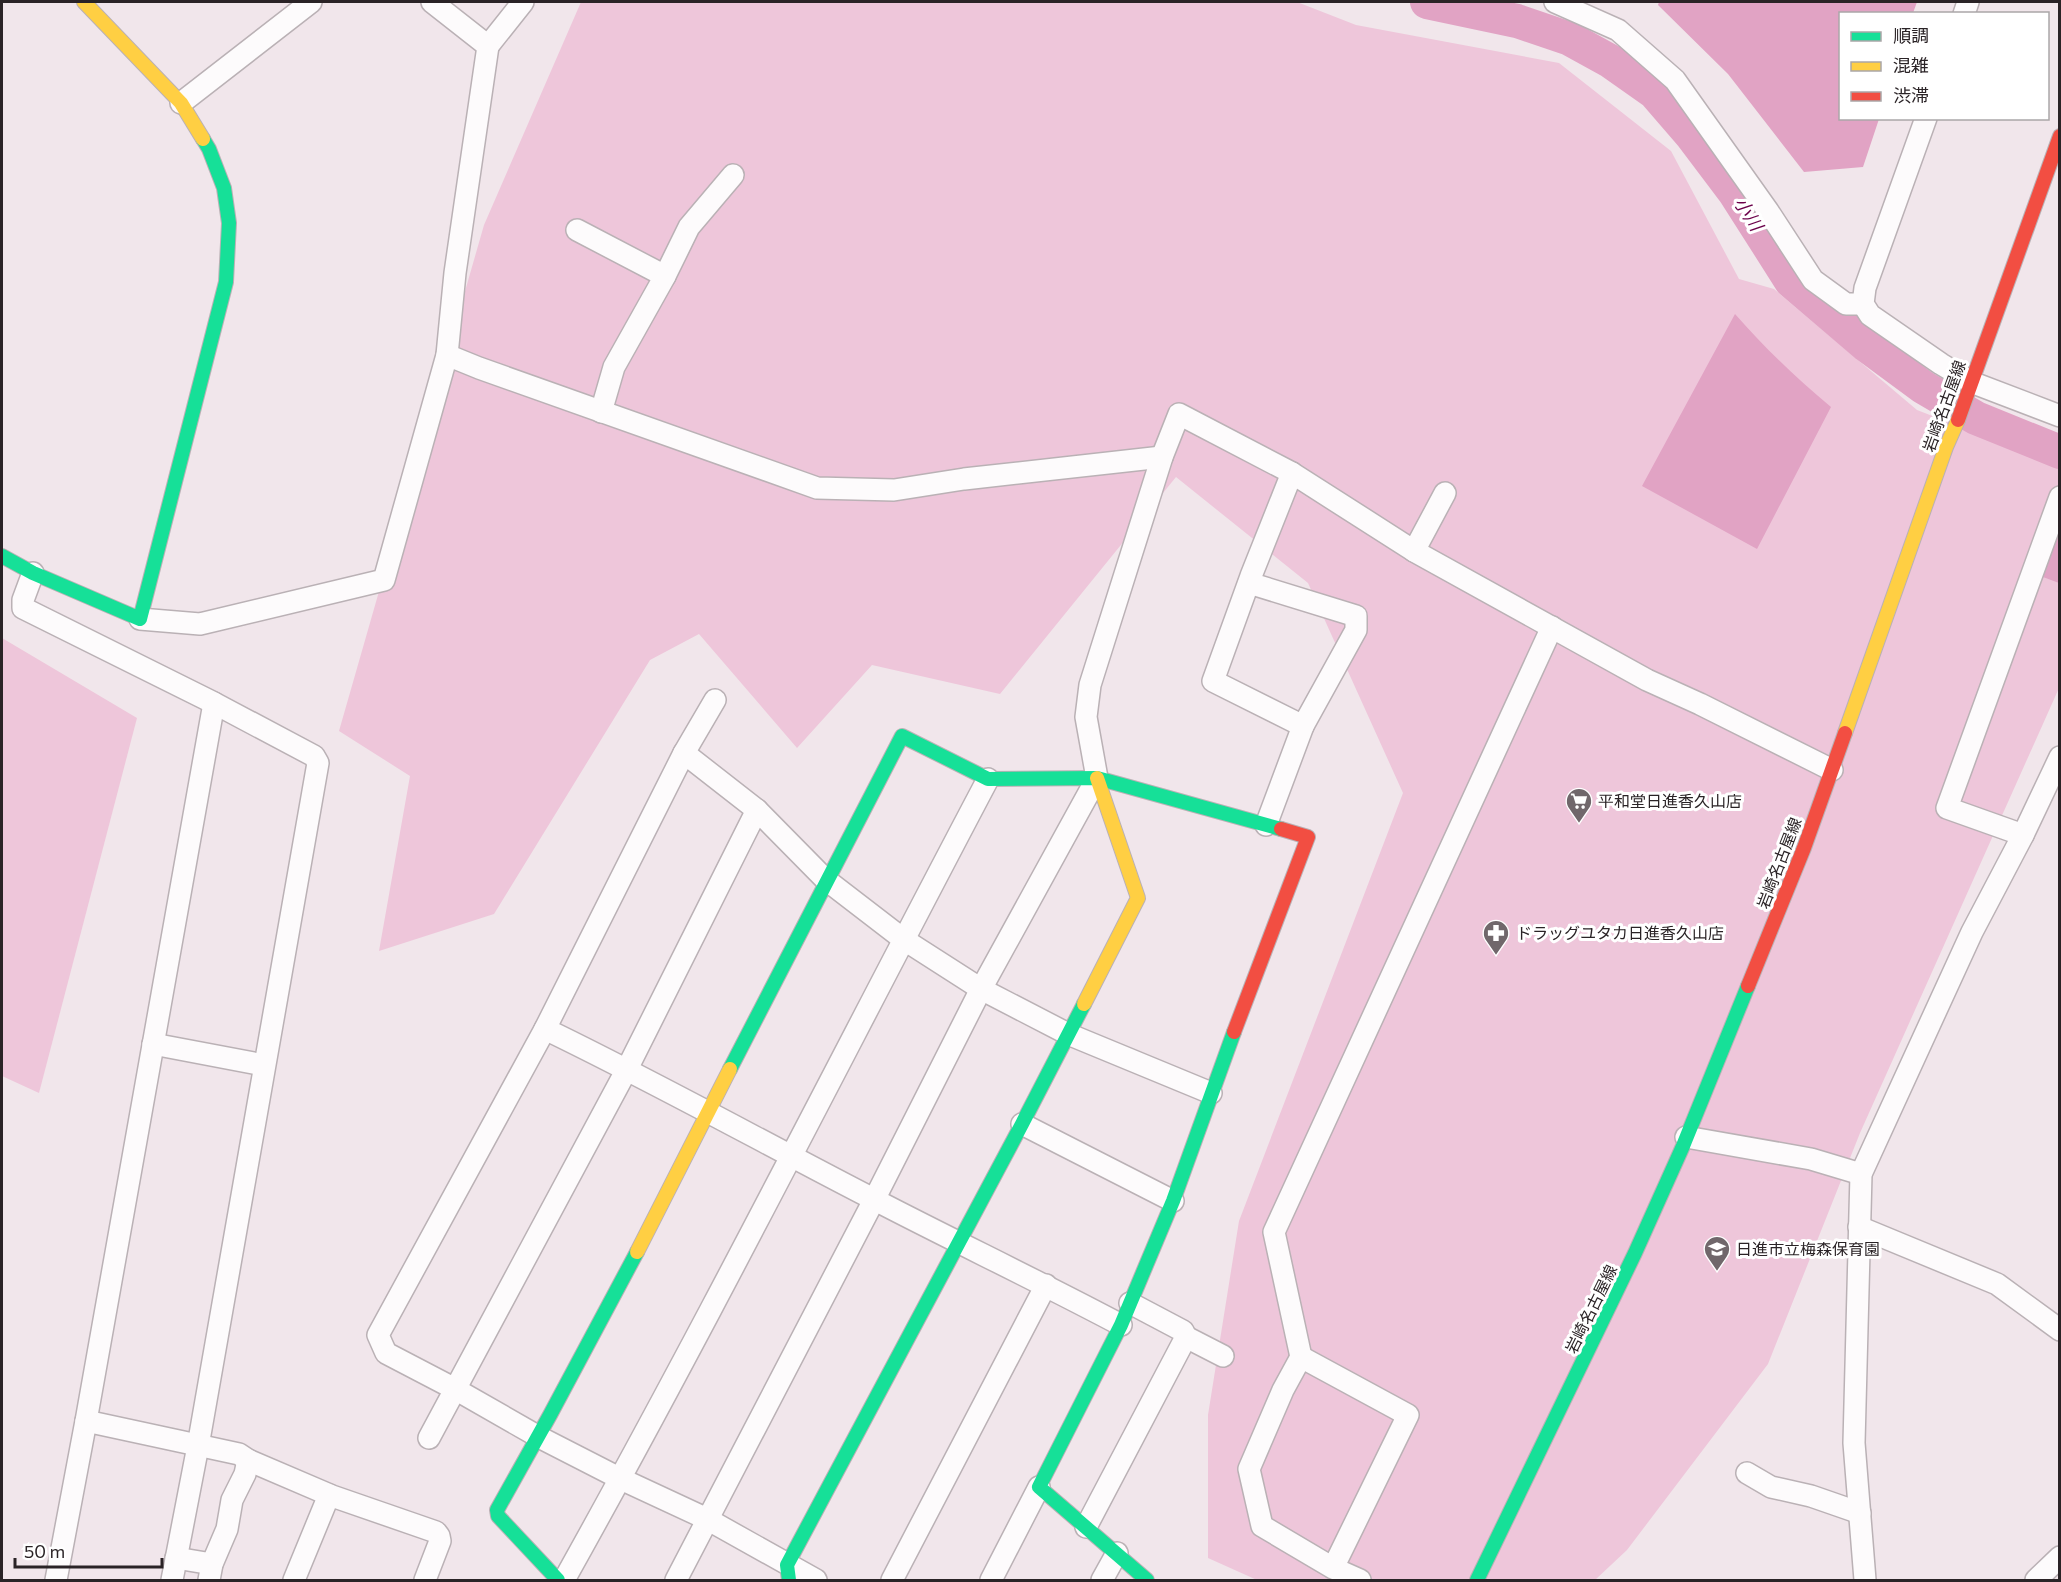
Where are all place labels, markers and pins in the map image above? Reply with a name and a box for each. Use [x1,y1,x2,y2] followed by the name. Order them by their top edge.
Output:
[1564,786,1594,824] supermarket icon: 平和堂日進香久山店
[1598,791,1742,810] place label: 平和堂日進香久山店
[1481,918,1511,956] pharmacy icon: ドラッグユタカ日進香久山店
[1516,923,1724,942] place label: ドラッグユタカ日進香久山店
[1702,1234,1732,1272] school or university icon: 日進市立梅森保育園
[1736,1239,1880,1258] place label: 日進市立梅森保育園

